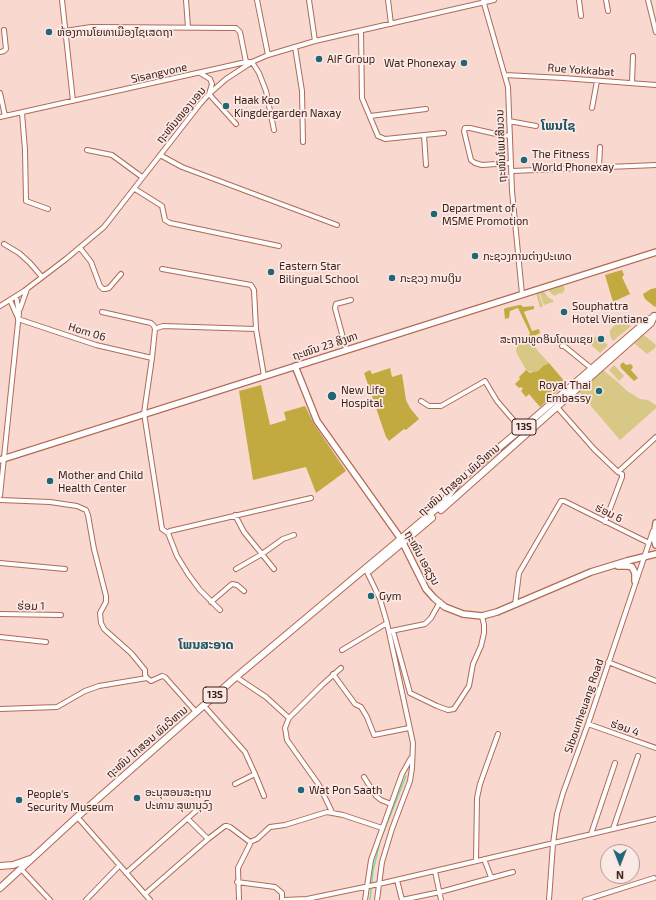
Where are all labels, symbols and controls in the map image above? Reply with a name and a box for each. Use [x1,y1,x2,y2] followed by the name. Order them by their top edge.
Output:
[57,25,173,39] place label: ຫ້ອງການໂຍທາເມືອງໄຊເສດຖາ
[44,27,54,37] marker: ຫ້ອງການໂຍທາເມືອງໄຊເສດຖາ
[327,52,375,66] place label: AIF Group
[314,54,324,64] marker: AIF Group
[384,56,456,70] place label: Wat Phonexay
[459,58,469,68] marker: Wat Phonexay
[130,60,188,86] street label: Sisangvone
[547,61,615,79] street label: Rue Yokkabat
[153,84,209,146] street label: ຖະໜົນໜອງບອນ
[234,93,341,119] place label: Haak Keo Kingdergarden Naxay
[221,101,231,111] marker: Haak Keo Kingdergarden Naxay
[493,109,509,183] street label: ຖະໜົນໂພນສີນວນ
[541,118,575,134] district label: ໂພນໄຊ
[532,147,614,173] place label: The Fitness World Phonexay
[519,155,529,165] marker: The Fitness World Phonexay
[442,201,529,227] place label: Department of MSME Promotion
[429,209,439,219] marker: Department of MSME Promotion
[483,249,572,263] place label: ກະຊວງການຕ່າງປະເທດ
[470,251,480,261] marker: ກະຊວງການຕ່າງປະເທດ
[279,259,359,285] place label: Eastern Star Bilingual School
[266,267,276,277] marker: Eastern Star Bilingual School
[400,271,462,285] place label: ກະຊວງ ການເງິນ
[387,273,397,283] marker: ກະຊວງ ການເງິນ
[572,299,648,325] place label: Souphattra Hotel Vientiane
[559,307,569,317] marker: Souphattra Hotel Vientiane
[67,320,107,344] street label: Hom 06
[291,329,359,363] street label: ຖະໜົນ 23 ສິງຫາ
[500,332,593,346] place label: ສະຖານທູດອິນໂດເນເຊຍ
[596,334,606,344] marker: ສະຖານທູດອິນໂດເນເຊຍ
[539,378,591,404] place label: Royal Thai Embassy
[341,383,385,409] place label: New Life Hospital
[594,386,604,396] marker: Royal Thai Embassy
[326,390,338,402] marker: New Life Hospital
[512,419,536,435] road number: 13S
[416,441,502,519] street label: ຖະໜົນ ໄກສອນ ພົມວິຫານ
[58,468,143,494] place label: Mother and Child Health Center
[45,476,55,486] marker: Mother and Child Health Center
[593,501,625,525] street label: ຮ່ອມ 6
[402,528,442,588] street label: ຖະໜົນ ເອຊຽນ
[379,589,401,603] place label: Gym
[366,591,376,601] marker: Gym
[17,599,45,613] street label: ຮ່ອມ 1
[178,637,234,653] district label: ໂພນສະອາດ
[562,657,606,755] street label: Sibounheuang Road
[203,687,227,703] road number: 13S
[104,703,190,781] street label: ຖະໜົນ ໄກສອນ ພົມວິຫານ
[609,717,641,739] street label: ຮ່ອມ 4
[309,783,382,797] place label: Wat Pon Saath
[145,785,212,811] place label: ອະນຸສອນສະຖານ ປະທານ ສຸພານຸວົງ
[296,785,306,795] marker: Wat Pon Saath
[27,787,114,813] place label: People's Security Museum
[132,793,142,803] marker: ອະນຸສອນສະຖານ ປະທານ ສຸພານຸວົງ
[14,795,24,805] marker: People's Security Museum
[600,844,640,884] north arrow
[616,869,624,882] text: N

